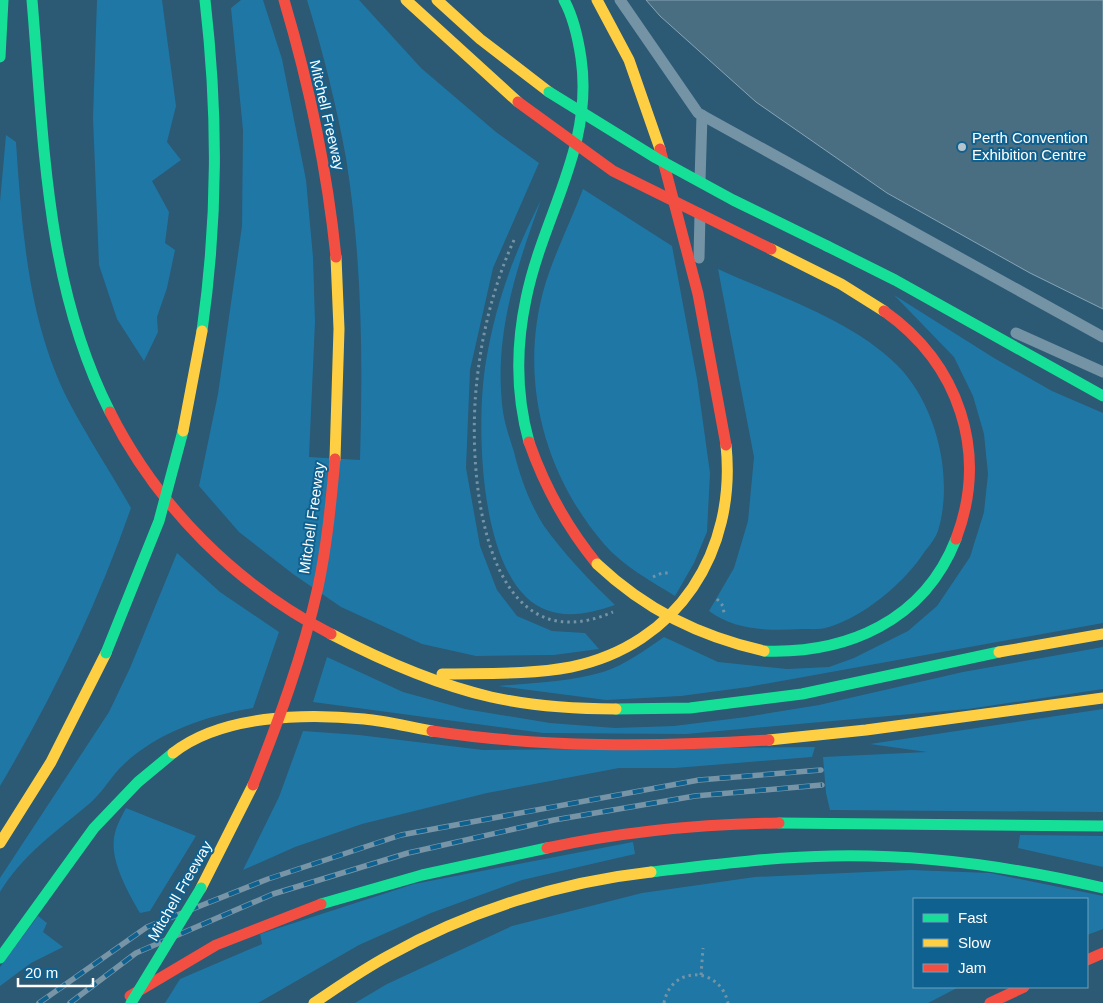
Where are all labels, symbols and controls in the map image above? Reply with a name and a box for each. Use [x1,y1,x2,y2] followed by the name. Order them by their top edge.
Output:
[307,58,349,172] street label: Mitchell Freeway
[972,129,1088,163] place label: Perth Convention Exhibition Centre
[956,141,968,153] marker: Perth Convention Exhibition Centre
[295,461,328,575] street label: Mitchell Freeway
[144,837,215,944] street label: Mitchell Freeway
[913,898,1088,988] legend
[958,909,988,926] text: Fast
[958,934,991,951] text: Slow
[18,956,92,988] scale bar
[958,959,986,976] text: Jam
[25,964,58,981] text: 20 m

